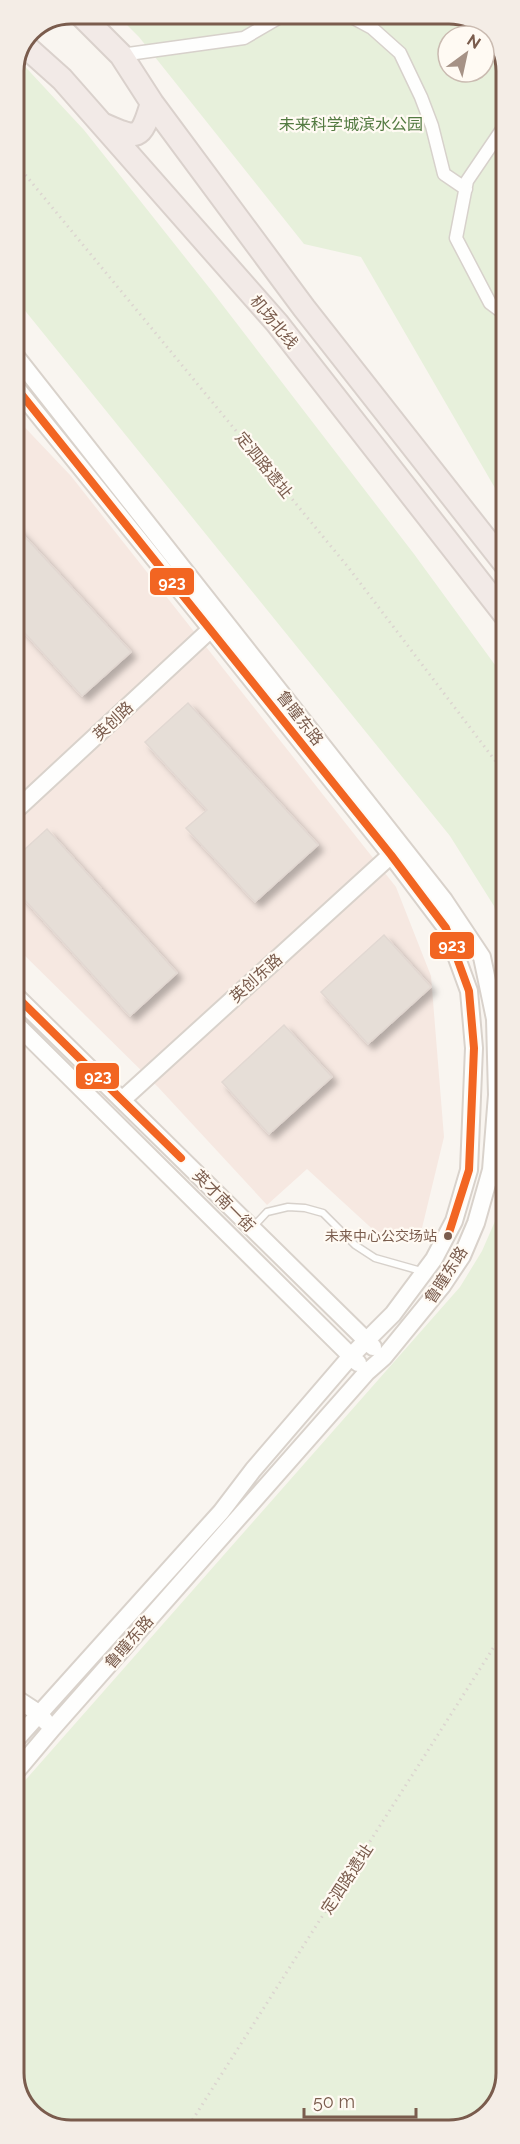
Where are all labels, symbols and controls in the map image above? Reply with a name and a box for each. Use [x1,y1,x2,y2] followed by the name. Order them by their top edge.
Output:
[436,24,496,84] north arrow
[464,31,484,53] text: N
[279,115,423,134] park label: 未来科学城滨水公园
[246,291,302,353] street label: 机场北线
[231,428,297,502] street label: 定泗路遗址
[149,567,195,596] line badge: 923
[158,573,186,592] text: 923
[273,687,327,749] street label: 鲁瞳东路
[89,698,137,744] street label: 英创路
[429,931,475,960] line badge: 923
[438,936,466,955] text: 923
[226,950,286,1006] street label: 英创东路
[75,1062,120,1090] line badge: 923
[84,1067,112,1086] text: 923
[189,1166,259,1236] street label: 英才南一街
[325,1228,437,1244] place label: 未来中心公交场站
[442,1230,454,1242] marker: 未来中心公交场站
[421,1243,471,1307] street label: 鲁瞳东路
[101,1612,157,1672] street label: 鲁瞳东路
[317,1840,377,1918] street label: 定泗路遗址
[304,2081,416,2119] scale bar
[313,2091,355,2112] text: 50 m

